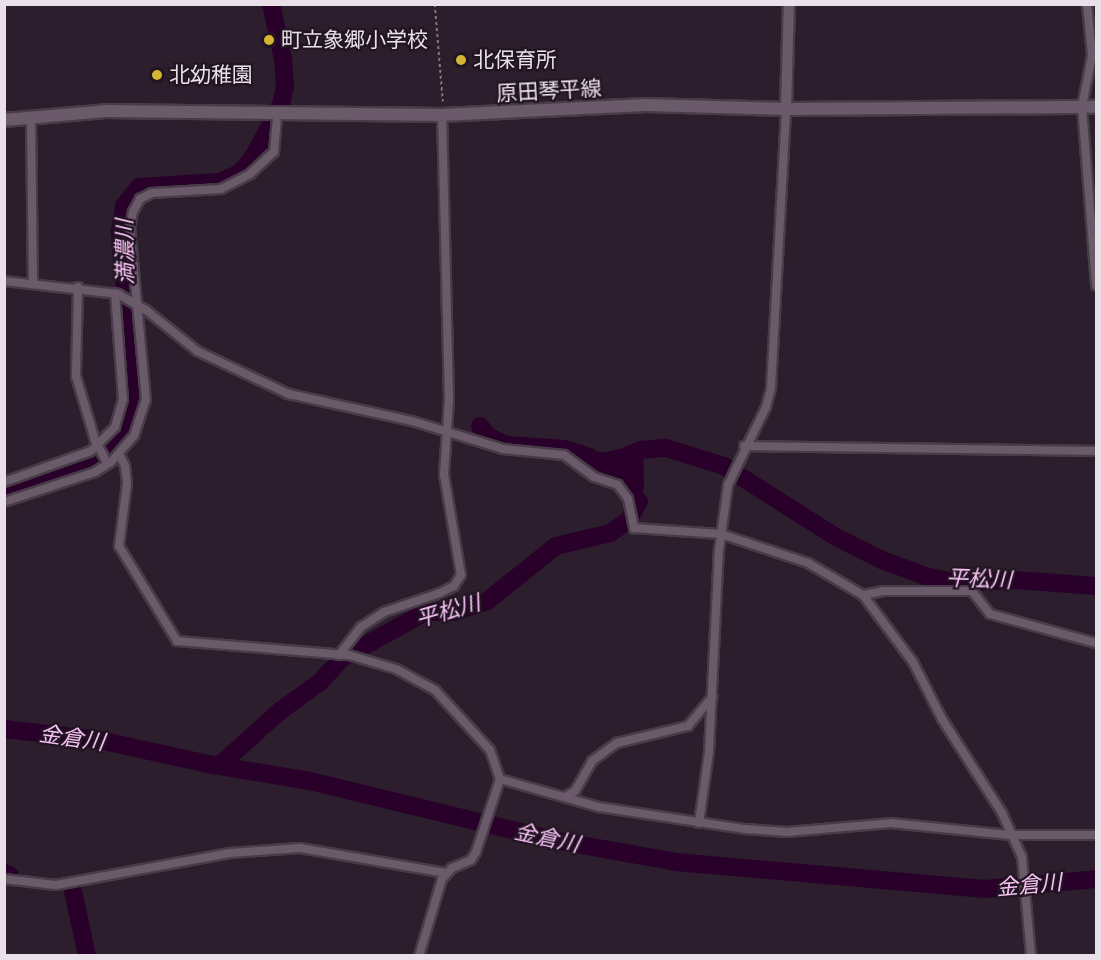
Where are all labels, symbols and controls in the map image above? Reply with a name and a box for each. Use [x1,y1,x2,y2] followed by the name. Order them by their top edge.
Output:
[281,27,428,53] place label: 町立象郷小学校
[262,33,276,47] marker: 町立象郷小学校
[473,47,557,73] place label: 北保育所
[454,53,468,67] marker: 北保育所
[169,62,253,88] place label: 北幼稚園
[150,68,164,82] marker: 北幼稚園
[496,76,602,106] street label: 原田琴平線
[111,219,139,285] water label: 満濃川
[946,565,1012,593] water label: 平松川
[413,589,483,633] water label: 平松川
[37,720,107,756] water label: 金倉川
[512,818,582,858] water label: 金倉川
[995,869,1063,901] water label: 金倉川

